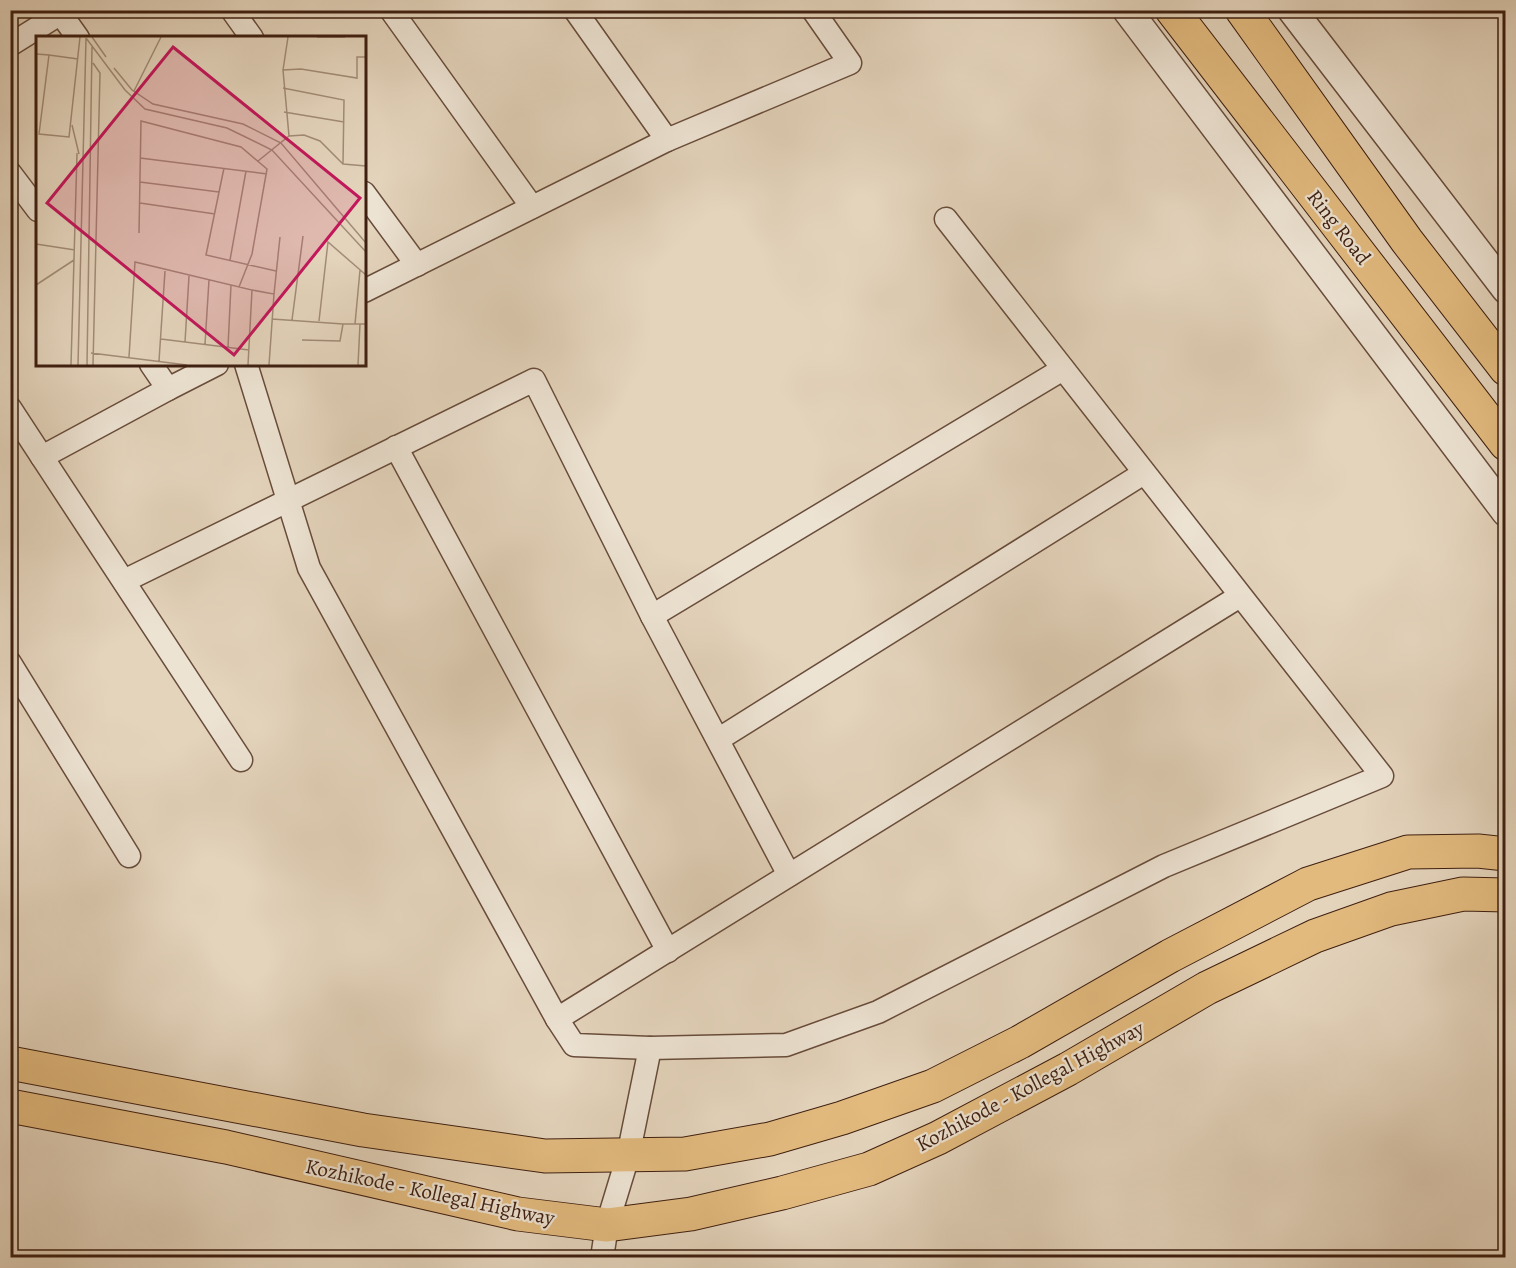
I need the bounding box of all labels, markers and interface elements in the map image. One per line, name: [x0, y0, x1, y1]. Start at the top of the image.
inset map: [36, 36, 366, 366]
street label: Ring Road: [1301, 184, 1378, 271]
street label: Kozhikode - Kollegal Highway: [911, 1014, 1149, 1158]
street label: Kozhikode - Kollegal Highway: [303, 1152, 558, 1232]

